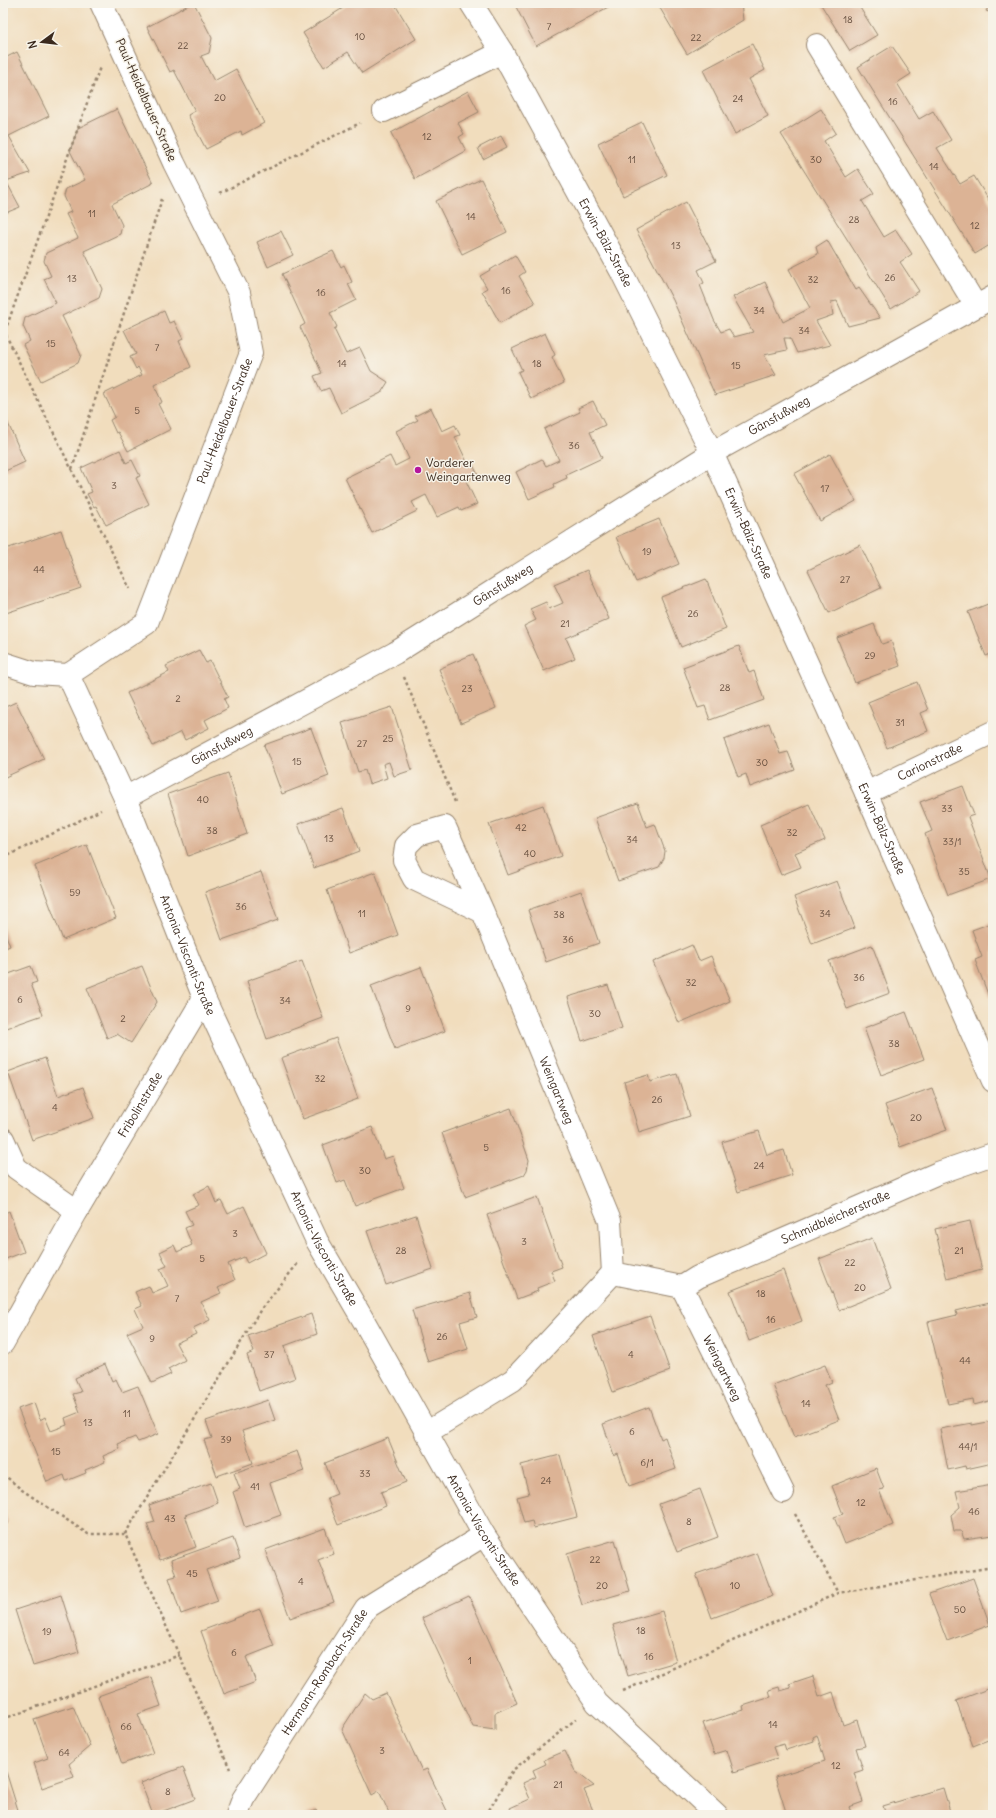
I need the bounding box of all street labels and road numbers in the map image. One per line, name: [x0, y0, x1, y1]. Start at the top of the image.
street label: Paul-Heidelbauer-Straße: [112, 36, 180, 164]
street label: Erwin-Bälz-Straße: [576, 196, 636, 289]
street label: Paul-Heidelbauer-Straße: [193, 356, 255, 486]
street label: Gänsfußweg: [746, 392, 812, 438]
street label: Erwin-Bälz-Straße: [722, 485, 776, 581]
street label: Gänsfußweg: [470, 560, 535, 609]
street label: Gänsfußweg: [188, 723, 255, 768]
street label: Carionstraße: [895, 740, 965, 784]
street label: Erwin-Bälz-Straße: [855, 780, 909, 877]
street label: Antonia-Visconti-Straße: [157, 892, 219, 1017]
street label: Weingartweg: [536, 1054, 577, 1126]
street label: Fribolinstraße: [115, 1069, 165, 1140]
street label: Schmidbleicherstraße: [779, 1187, 892, 1247]
street label: Antonia-Visconti-Straße: [288, 1188, 361, 1308]
street label: Weingartweg: [700, 1333, 745, 1403]
street label: Antonia-Visconti-Straße: [444, 1471, 524, 1589]
street label: Hermann-Rombach-Straße: [278, 1606, 370, 1738]

